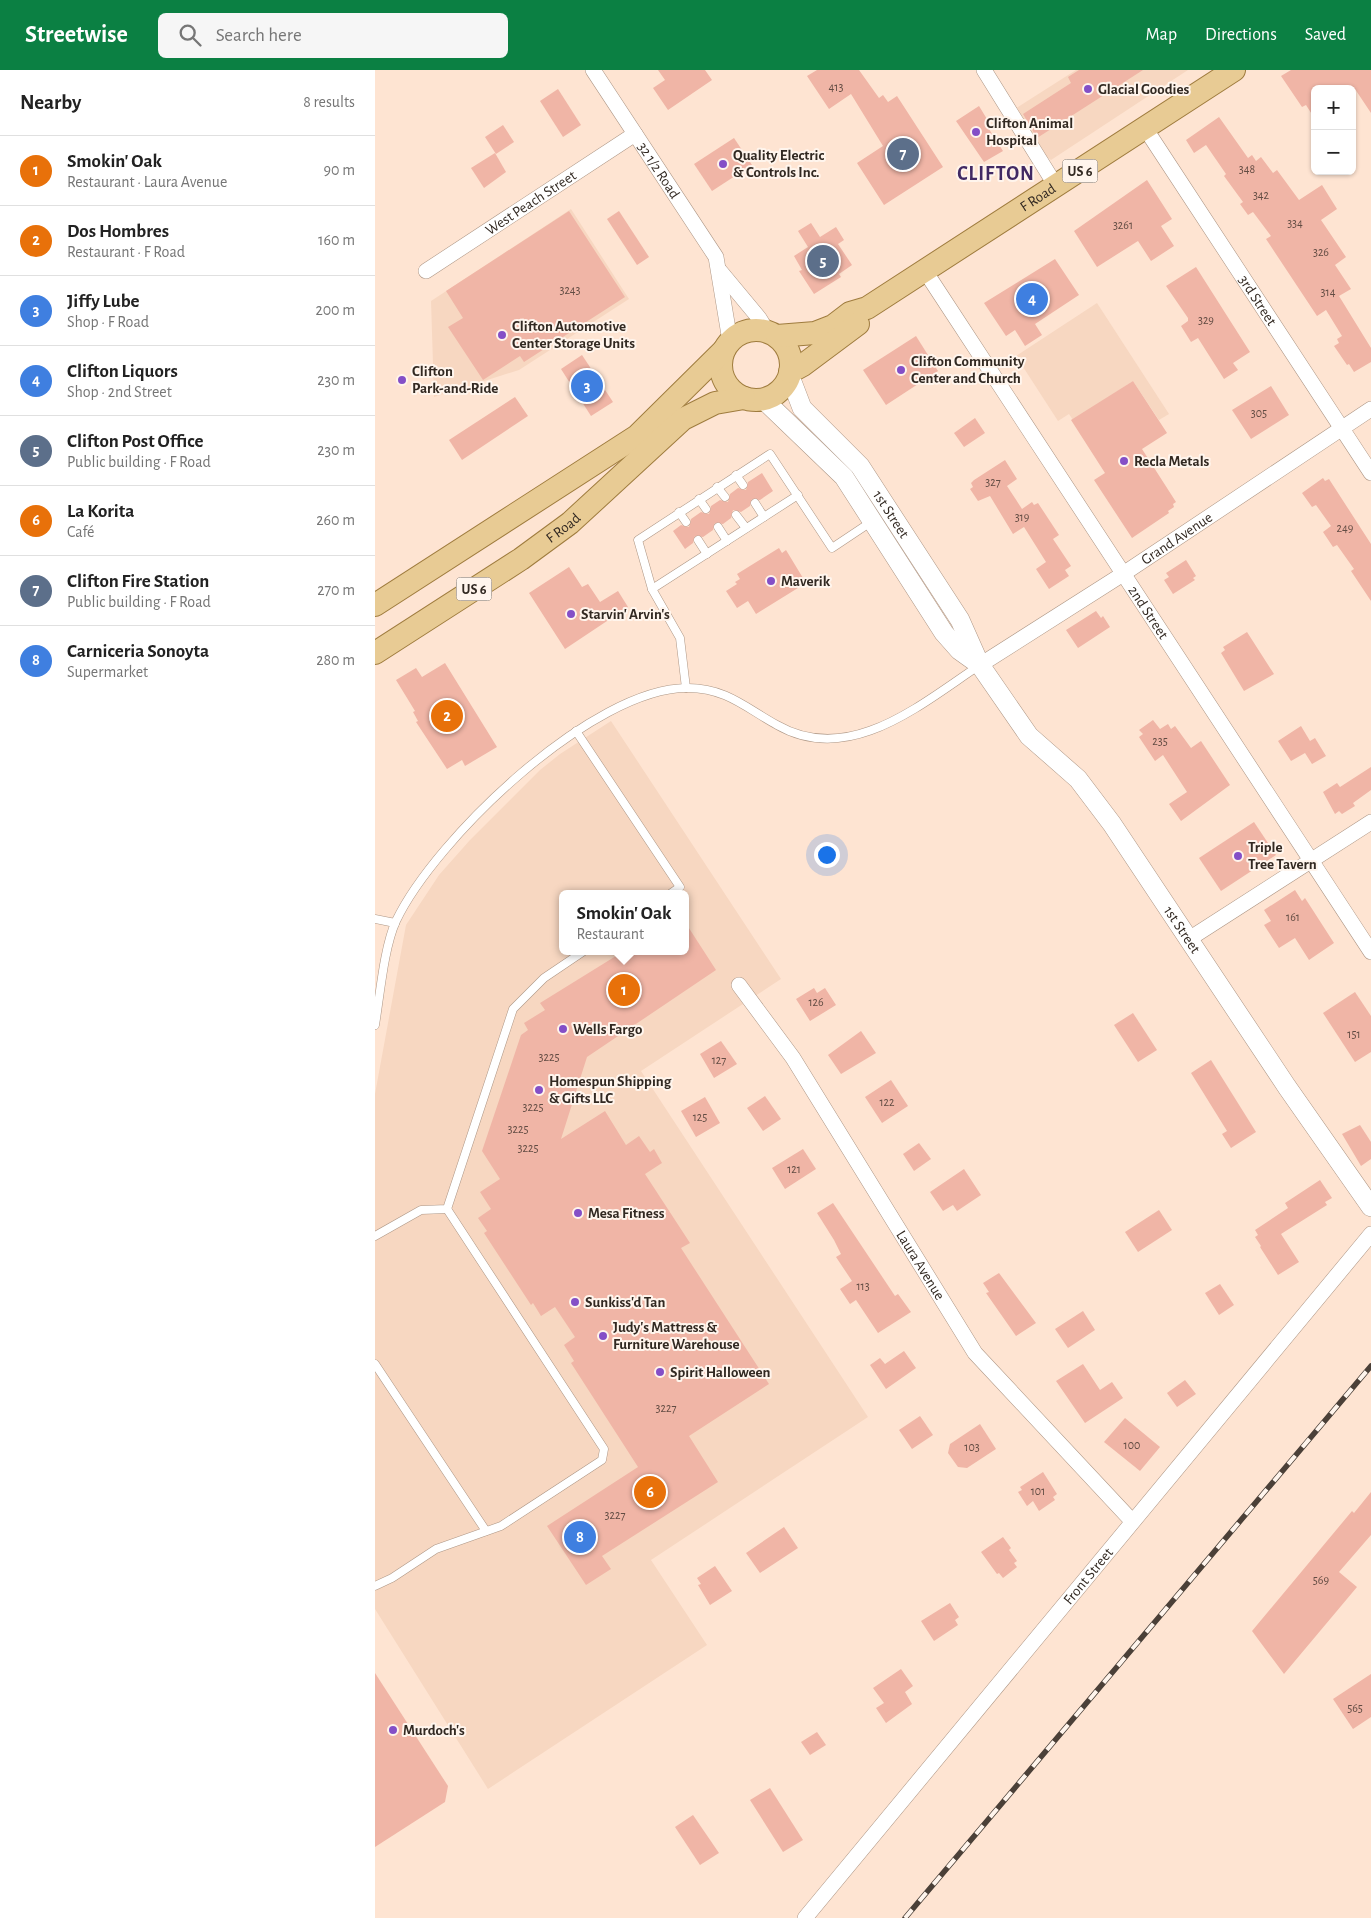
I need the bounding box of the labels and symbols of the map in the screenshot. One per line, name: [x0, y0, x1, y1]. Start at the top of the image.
house number: 413: [829, 81, 843, 93]
place label: Glacial Goodies: [1098, 82, 1190, 97]
marker: Glacial Goodies: [1082, 83, 1094, 95]
place label: Clifton Animal Hospital: [986, 116, 1073, 148]
marker: Clifton Animal Hospital: [970, 126, 982, 138]
pin: 7: [887, 135, 919, 173]
street label: 32 1/2 Road: [635, 140, 683, 202]
place label: Quality Electric & Controls Inc.: [733, 148, 824, 180]
marker: Quality Electric & Controls Inc.: [717, 158, 729, 170]
road number: US 6: [1063, 160, 1097, 182]
house number: 348: [1239, 163, 1256, 175]
district label: CLIFTON: [957, 164, 1035, 184]
street label: West Peach Street: [483, 168, 579, 238]
street label: F Road: [1018, 181, 1059, 215]
house number: 342: [1253, 189, 1270, 201]
house number: 334: [1287, 217, 1303, 229]
house number: 3261: [1113, 219, 1133, 231]
pin: 5: [807, 242, 839, 280]
house number: 326: [1313, 246, 1329, 258]
street label: 3rd Street: [1236, 273, 1279, 329]
pin: 4: [1016, 280, 1048, 318]
house number: 3243: [559, 284, 581, 296]
house number: 314: [1321, 286, 1336, 298]
house number: 329: [1198, 314, 1214, 326]
place label: Clifton Automotive Center Storage Units: [512, 319, 635, 351]
marker: Clifton Automotive Center Storage Units: [496, 329, 508, 341]
place label: Clifton Community Center and Church: [911, 354, 1025, 386]
place label: Clifton Park-and-Ride: [412, 364, 498, 396]
marker: Clifton Community Center and Church: [895, 364, 907, 376]
pin: 3: [571, 367, 603, 405]
marker: Clifton Park-and-Ride: [396, 374, 408, 386]
house number: 305: [1251, 407, 1267, 419]
place label: Recla Metals: [1134, 454, 1210, 469]
marker: Recla Metals: [1118, 455, 1130, 467]
house number: 327: [985, 476, 1001, 488]
street label: 1st Street: [870, 488, 912, 541]
street label: F Road: [543, 510, 584, 546]
street label: Grand Avenue: [1139, 510, 1215, 568]
house number: 319: [1015, 511, 1030, 523]
house number: 249: [1337, 522, 1354, 534]
place label: Maverik: [781, 574, 831, 589]
marker: Maverik: [765, 575, 777, 587]
road number: US 6: [457, 578, 491, 600]
street label: 2nd Street: [1125, 583, 1171, 642]
place label: Starvin' Arvin's: [581, 607, 670, 622]
marker: Starvin' Arvin's: [565, 608, 577, 620]
pin: 2: [431, 697, 463, 735]
house number: 235: [1152, 735, 1168, 747]
place label: Triple Tree Tavern: [1248, 840, 1317, 872]
your location: [814, 842, 840, 868]
marker: Triple Tree Tavern: [1232, 850, 1244, 862]
street label: 1st Street: [1161, 904, 1203, 956]
house number: 161: [1286, 911, 1300, 923]
pin: 1: [608, 971, 640, 1009]
house number: 126: [808, 996, 824, 1008]
place label: Wells Fargo: [573, 1022, 642, 1037]
marker: Wells Fargo: [557, 1023, 569, 1035]
house number: 151: [1347, 1028, 1361, 1040]
house number: 3225: [539, 1051, 559, 1063]
house number: 127: [712, 1054, 726, 1066]
place label: Homespun Shipping & Gifts LLC: [549, 1074, 672, 1106]
marker: Homespun Shipping & Gifts LLC: [533, 1084, 545, 1096]
house number: 122: [879, 1096, 895, 1108]
house number: 3225: [523, 1101, 543, 1113]
house number: 125: [693, 1111, 707, 1123]
house number: 3225: [508, 1123, 528, 1135]
house number: 3225: [518, 1142, 538, 1154]
house number: 121: [787, 1163, 801, 1175]
place label: Mesa Fitness: [588, 1206, 665, 1221]
marker: Mesa Fitness: [572, 1207, 584, 1219]
street label: Laura Avenue: [893, 1228, 947, 1303]
house number: 113: [856, 1280, 870, 1292]
place label: Sunkiss'd Tan: [585, 1295, 665, 1310]
marker: Sunkiss'd Tan: [569, 1296, 581, 1308]
place label: Judy's Mattress & Furniture Warehouse: [613, 1320, 740, 1352]
marker: Judy's Mattress & Furniture Warehouse: [597, 1330, 609, 1342]
place label: Spirit Halloween: [670, 1365, 771, 1380]
marker: Spirit Halloween: [654, 1366, 666, 1378]
house number: 3227: [656, 1402, 676, 1414]
house number: 100: [1124, 1439, 1140, 1451]
house number: 103: [964, 1441, 980, 1453]
pin: 6: [634, 1473, 666, 1511]
house number: 101: [1031, 1485, 1045, 1497]
house number: 3227: [605, 1509, 625, 1521]
pin: 8: [564, 1518, 596, 1556]
street label: Front Street: [1061, 1545, 1116, 1607]
house number: 569: [1313, 1574, 1330, 1586]
house number: 565: [1347, 1702, 1363, 1714]
place label: Murdoch's: [403, 1723, 465, 1738]
marker: Murdoch's: [387, 1724, 399, 1736]

